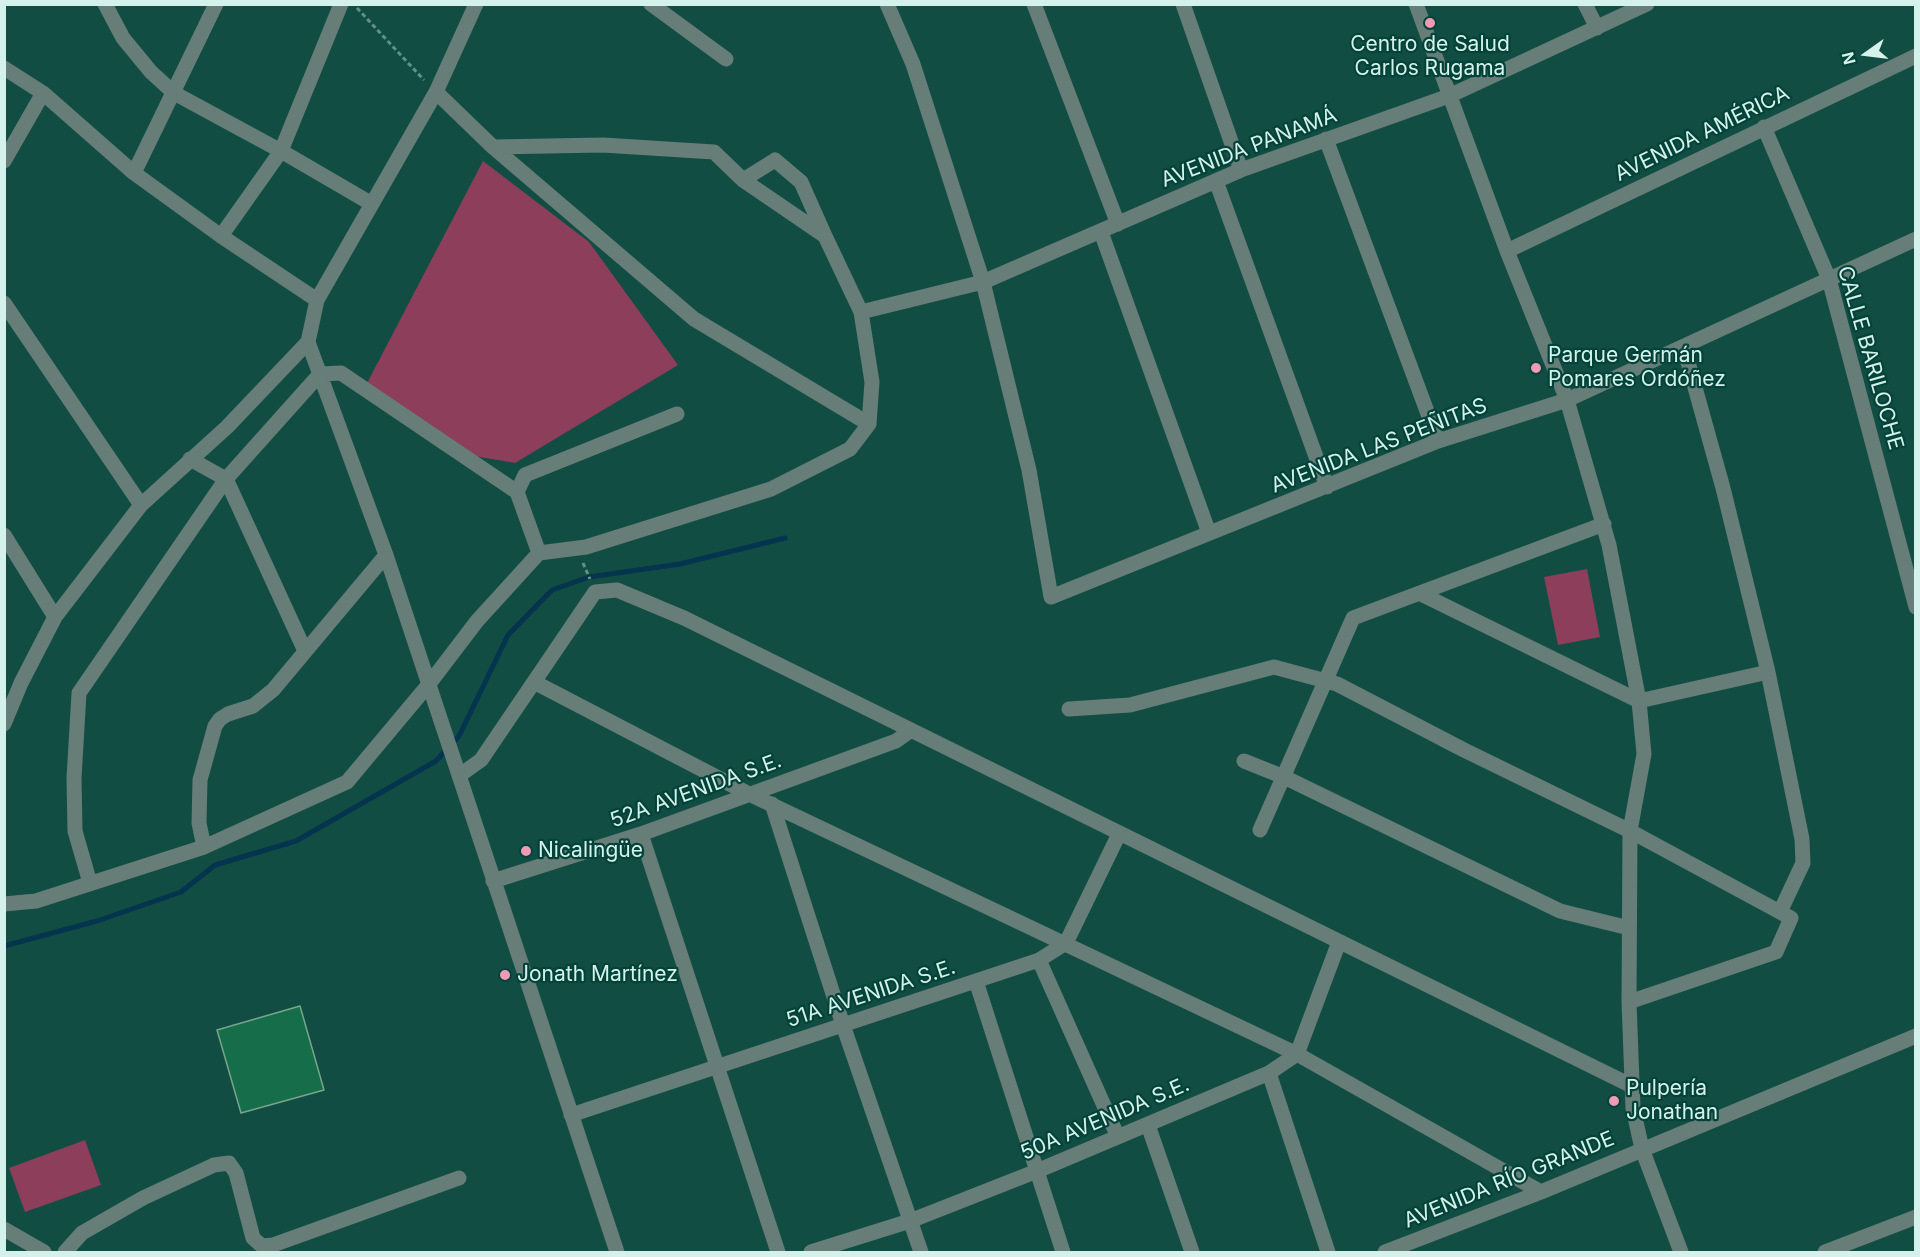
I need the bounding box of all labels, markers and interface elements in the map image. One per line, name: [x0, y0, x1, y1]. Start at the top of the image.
marker: Centro de Salud Carlos Rugama: [1423, 16, 1437, 30]
north arrow: [1836, 24, 1896, 84]
place label: Centro de Salud Carlos Rugama: [1350, 32, 1510, 82]
text: N: [1837, 50, 1860, 67]
street label: AVENIDA AMÉRICA: [1611, 81, 1793, 187]
street label: AVENIDA PANAMÁ: [1157, 103, 1341, 193]
street label: CALLE BARILOCHE: [1832, 263, 1908, 453]
place label: Parque Germán Pomares Ordóñez: [1548, 343, 1726, 393]
marker: Parque Germán Pomares Ordóñez: [1529, 361, 1543, 375]
street label: AVENIDA LAS PEÑITAS: [1267, 393, 1491, 499]
street label: 52A AVENIDA S.E.: [607, 748, 785, 834]
place label: Nicalingüe: [538, 838, 643, 864]
marker: Nicalingüe: [519, 844, 533, 858]
street label: 51A AVENIDA S.E.: [783, 955, 959, 1033]
place label: Jonath Martínez: [517, 962, 678, 988]
marker: Jonath Martínez: [498, 968, 512, 982]
street label: 50A AVENIDA S.E.: [1017, 1072, 1193, 1166]
place label: Pulpería Jonathan: [1626, 1076, 1718, 1126]
marker: Pulpería Jonathan: [1607, 1094, 1621, 1108]
street label: AVENIDA RÍO GRANDE: [1400, 1126, 1618, 1234]

